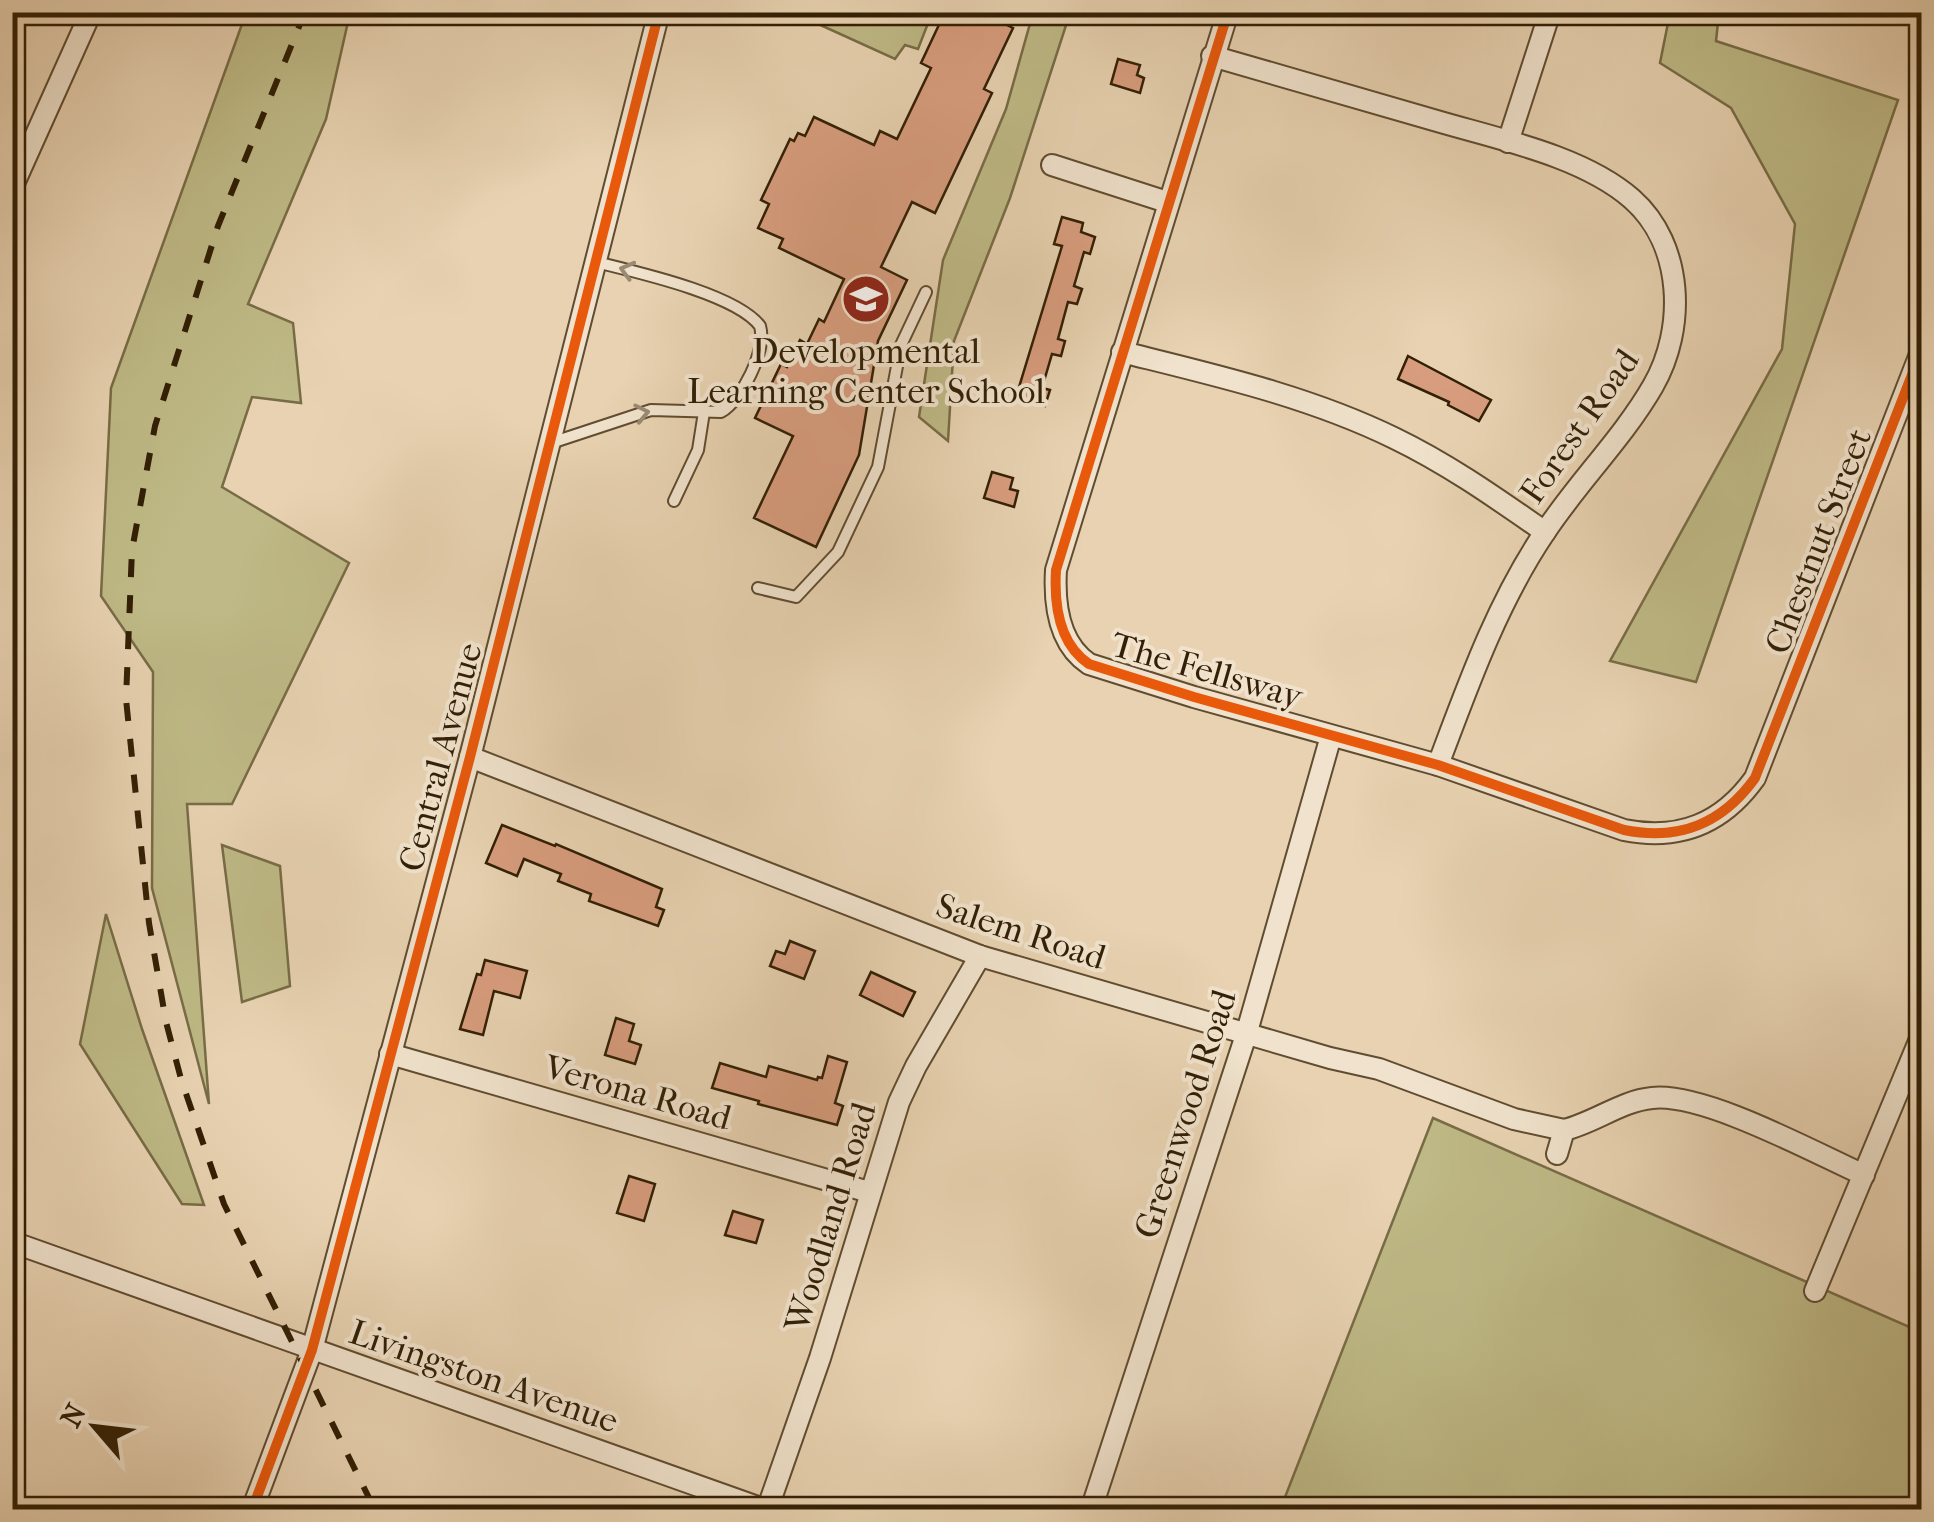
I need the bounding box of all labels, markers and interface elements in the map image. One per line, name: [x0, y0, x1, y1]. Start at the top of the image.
one-way arrow: [619, 261, 636, 282]
school or university icon: Developmental Learning Center School: [840, 273, 892, 325]
place label: Developmental Learning Center School: [687, 331, 1045, 412]
street label: Forest Road: [1511, 340, 1648, 511]
one-way arrow: [633, 404, 650, 425]
street label: Chestnut Street: [1757, 422, 1880, 660]
street label: The Fellsway: [1107, 624, 1308, 718]
street label: Central Avenue: [390, 638, 491, 876]
street label: Salem Road: [931, 885, 1112, 978]
street label: Greenwood Road: [1126, 984, 1245, 1244]
street label: Verona Road: [539, 1046, 737, 1139]
street label: Woodland Road: [776, 1097, 885, 1337]
street label: Livingston Avenue: [344, 1311, 624, 1442]
north arrow: [45, 1377, 145, 1477]
text: N: [54, 1398, 93, 1433]

